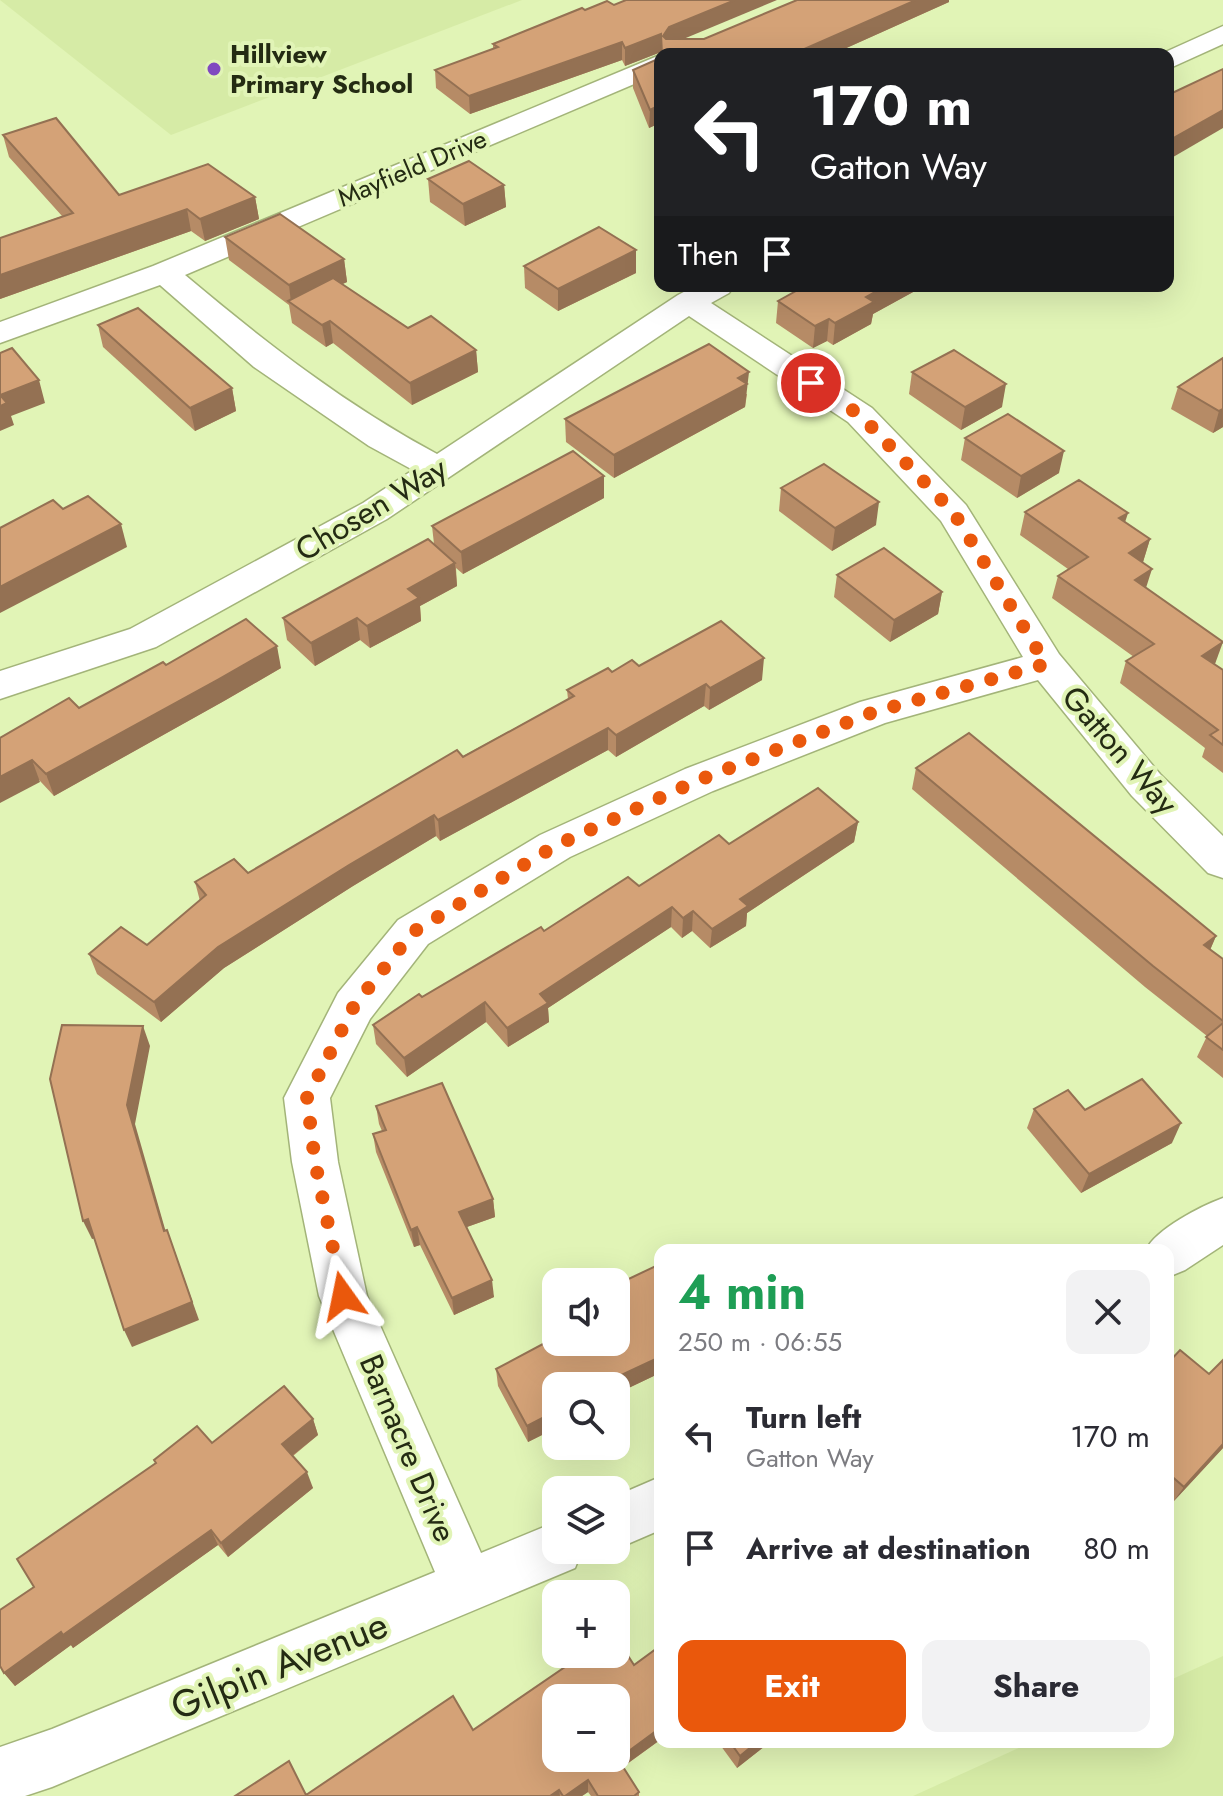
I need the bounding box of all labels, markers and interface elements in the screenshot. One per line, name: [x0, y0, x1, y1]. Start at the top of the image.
place label: Hillview Primary School: [230, 35, 413, 103]
marker: Hillview Primary School: [205, 60, 223, 78]
text: 170 m: [810, 65, 972, 146]
icon: left: [678, 80, 782, 184]
street label: Mayfield Drive: [331, 119, 493, 217]
text: Gatton Way: [810, 140, 987, 192]
icon: arrive: [755, 232, 799, 276]
text: Then: [678, 233, 739, 276]
pin: [777, 349, 845, 417]
icon: arrive: [789, 361, 833, 405]
street label: Chosen Way: [286, 445, 456, 572]
street label: Gatton Way: [1051, 676, 1190, 825]
position arrow: [301, 1254, 385, 1338]
text: 4 min: [678, 1258, 806, 1327]
map controls: [542, 1268, 630, 1772]
button: sound: [542, 1268, 630, 1356]
button: close: [1066, 1270, 1150, 1354]
text: 250 m · 06:55: [678, 1323, 842, 1361]
street label: Barnacre Drive: [348, 1347, 468, 1549]
button: search: [542, 1372, 630, 1460]
text: Turn left: [746, 1396, 861, 1439]
icon: left: [678, 1414, 722, 1458]
text: 170 m: [1070, 1415, 1150, 1458]
text: Gatton Way: [746, 1439, 874, 1477]
button: layers: [542, 1476, 630, 1564]
icon: arrive: [678, 1526, 722, 1570]
text: Arrive at destination: [746, 1527, 1031, 1570]
text: 80 m: [1083, 1527, 1150, 1570]
button: +: [542, 1580, 630, 1668]
street label: Gilpin Avenue: [162, 1597, 396, 1733]
button: Exit: [678, 1640, 906, 1732]
button: Share: [922, 1640, 1150, 1732]
button: −: [542, 1684, 630, 1772]

